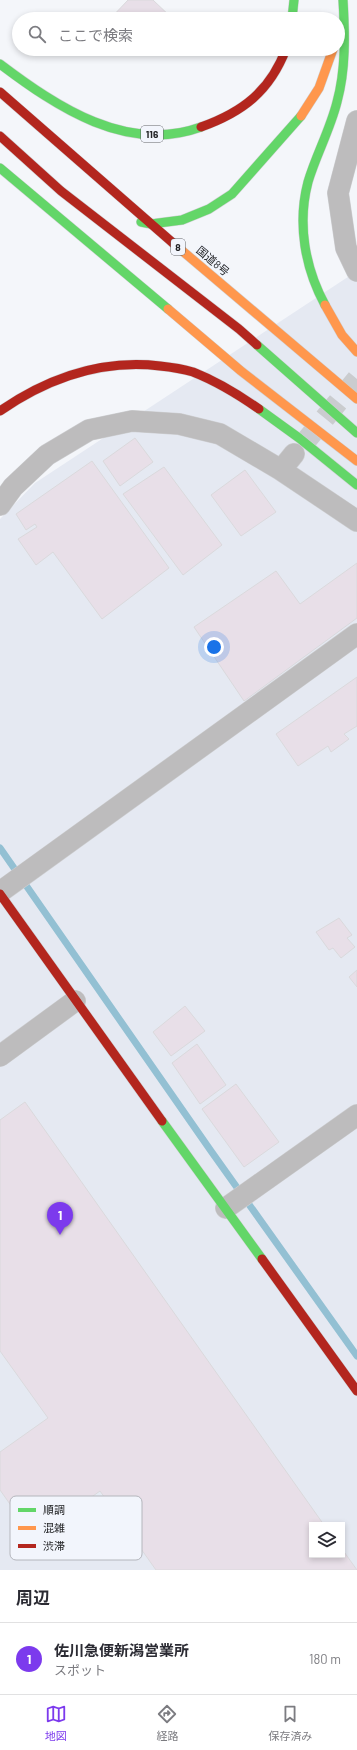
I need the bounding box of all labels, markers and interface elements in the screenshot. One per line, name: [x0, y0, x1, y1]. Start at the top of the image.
search box: [12, 12, 345, 56]
icon: search: [26, 23, 48, 45]
text: ここで検索: [58, 26, 133, 44]
road number: 116: [141, 126, 163, 142]
road number: 8: [171, 239, 185, 255]
street label: 国道8号: [194, 243, 232, 278]
your location: [204, 637, 224, 657]
pin: 1: [47, 1202, 73, 1235]
legend: [10, 1496, 142, 1560]
text: 順調: [43, 1503, 65, 1516]
text: 混雑: [43, 1521, 65, 1534]
map controls: [309, 1522, 345, 1558]
button: layers: [309, 1522, 345, 1558]
text: 渋滞: [43, 1539, 65, 1552]
text: 周辺: [16, 1587, 50, 1607]
text: 佐川急便新潟営業所: [54, 1641, 189, 1659]
text: 1: [27, 1651, 31, 1667]
text: 180 m: [309, 1651, 341, 1667]
text: スポット: [54, 1662, 106, 1678]
tab: 地図: [45, 1703, 67, 1743]
tab: 経路: [156, 1703, 178, 1743]
tab: 保存済み: [268, 1703, 312, 1743]

